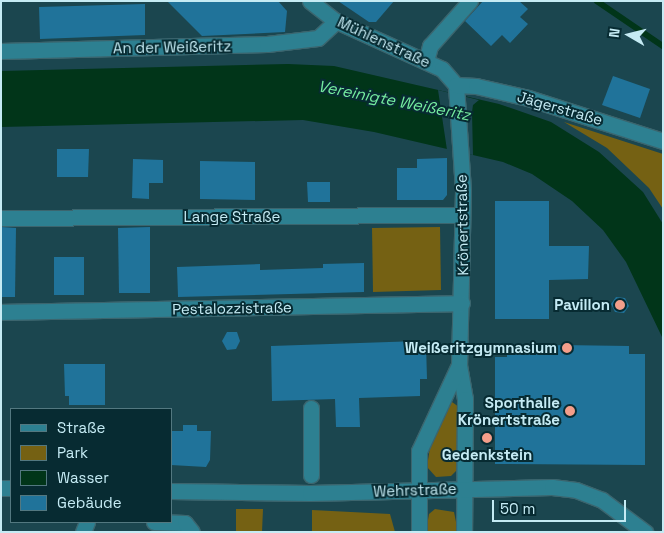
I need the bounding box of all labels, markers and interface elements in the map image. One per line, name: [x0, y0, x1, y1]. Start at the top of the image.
north arrow: [604, 10, 654, 60]
street label: Mühlenstraße: [335, 13, 433, 71]
text: N: [605, 27, 624, 39]
street label: An der Weißeritz: [113, 37, 231, 57]
water label: Vereinigte Weißeritz: [316, 77, 472, 125]
street label: Jägerstraße: [515, 87, 605, 129]
street label: Krönertstraße: [452, 174, 472, 276]
street label: Lange Straße: [184, 208, 280, 226]
place label: Pavillon: [554, 296, 610, 314]
street label: Pestalozzistraße: [172, 298, 292, 318]
marker: Pavillon: [614, 299, 626, 311]
place label: Weißeritzgymnasium: [405, 339, 557, 357]
marker: Weißeritzgymnasium: [561, 342, 573, 354]
place label: Sporthalle Krönertstraße: [458, 393, 560, 428]
marker: Sporthalle Krönertstraße: [564, 405, 576, 417]
legend: [10, 408, 172, 523]
text: Straße: [57, 418, 105, 437]
marker: Gedenkstein: [481, 432, 493, 444]
text: Park: [57, 443, 88, 462]
place label: Gedenkstein: [442, 446, 532, 464]
text: Wasser: [57, 468, 109, 487]
street label: Wehrstraße: [373, 480, 457, 500]
scale bar: [494, 490, 628, 522]
text: Gebäude: [57, 493, 122, 512]
text: 50 m: [500, 499, 535, 518]

